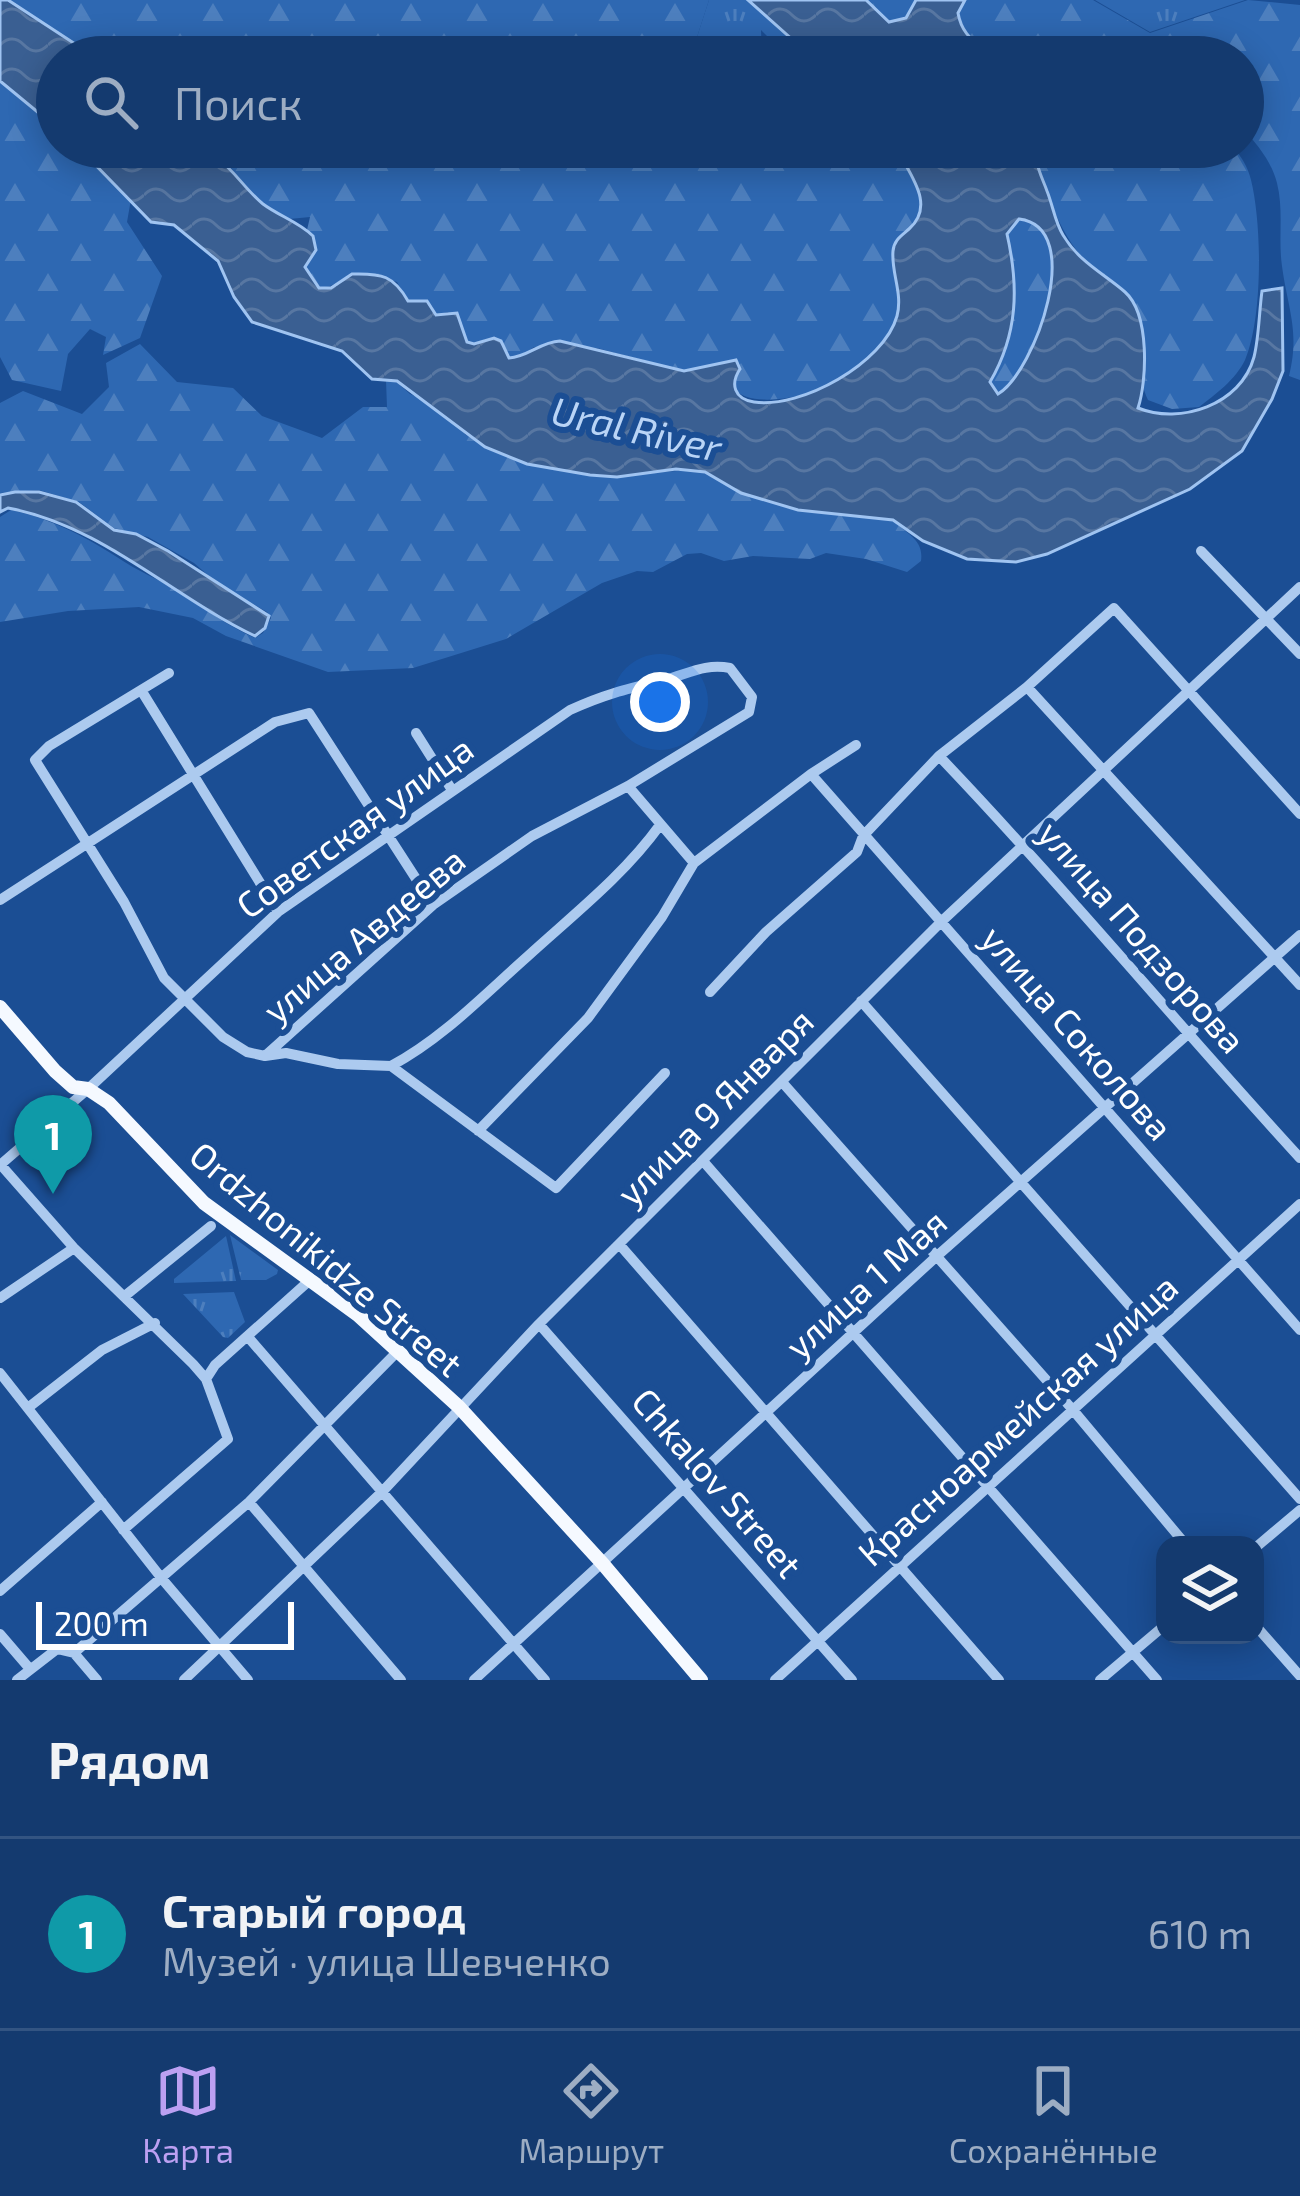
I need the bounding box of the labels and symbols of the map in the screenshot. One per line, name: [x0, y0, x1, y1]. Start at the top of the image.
water label: Ural River: [547, 386, 728, 471]
your location: [630, 672, 690, 732]
street label: Советская улица: [227, 726, 481, 927]
street label: улица Подзорова: [1030, 811, 1256, 1062]
street label: улица Авдеева: [253, 837, 473, 1032]
street label: улица Соколова: [973, 916, 1183, 1148]
street label: улица 9 Января: [607, 999, 822, 1214]
pin: 1: [14, 1095, 92, 1194]
street label: Ordzhonikidze Street: [182, 1132, 472, 1384]
street label: улица 1 Мая: [776, 1199, 955, 1367]
street label: Красноармейская улица: [848, 1264, 1186, 1575]
street label: Chkalov Street: [624, 1379, 812, 1585]
scale bar: [36, 1596, 294, 1649]

